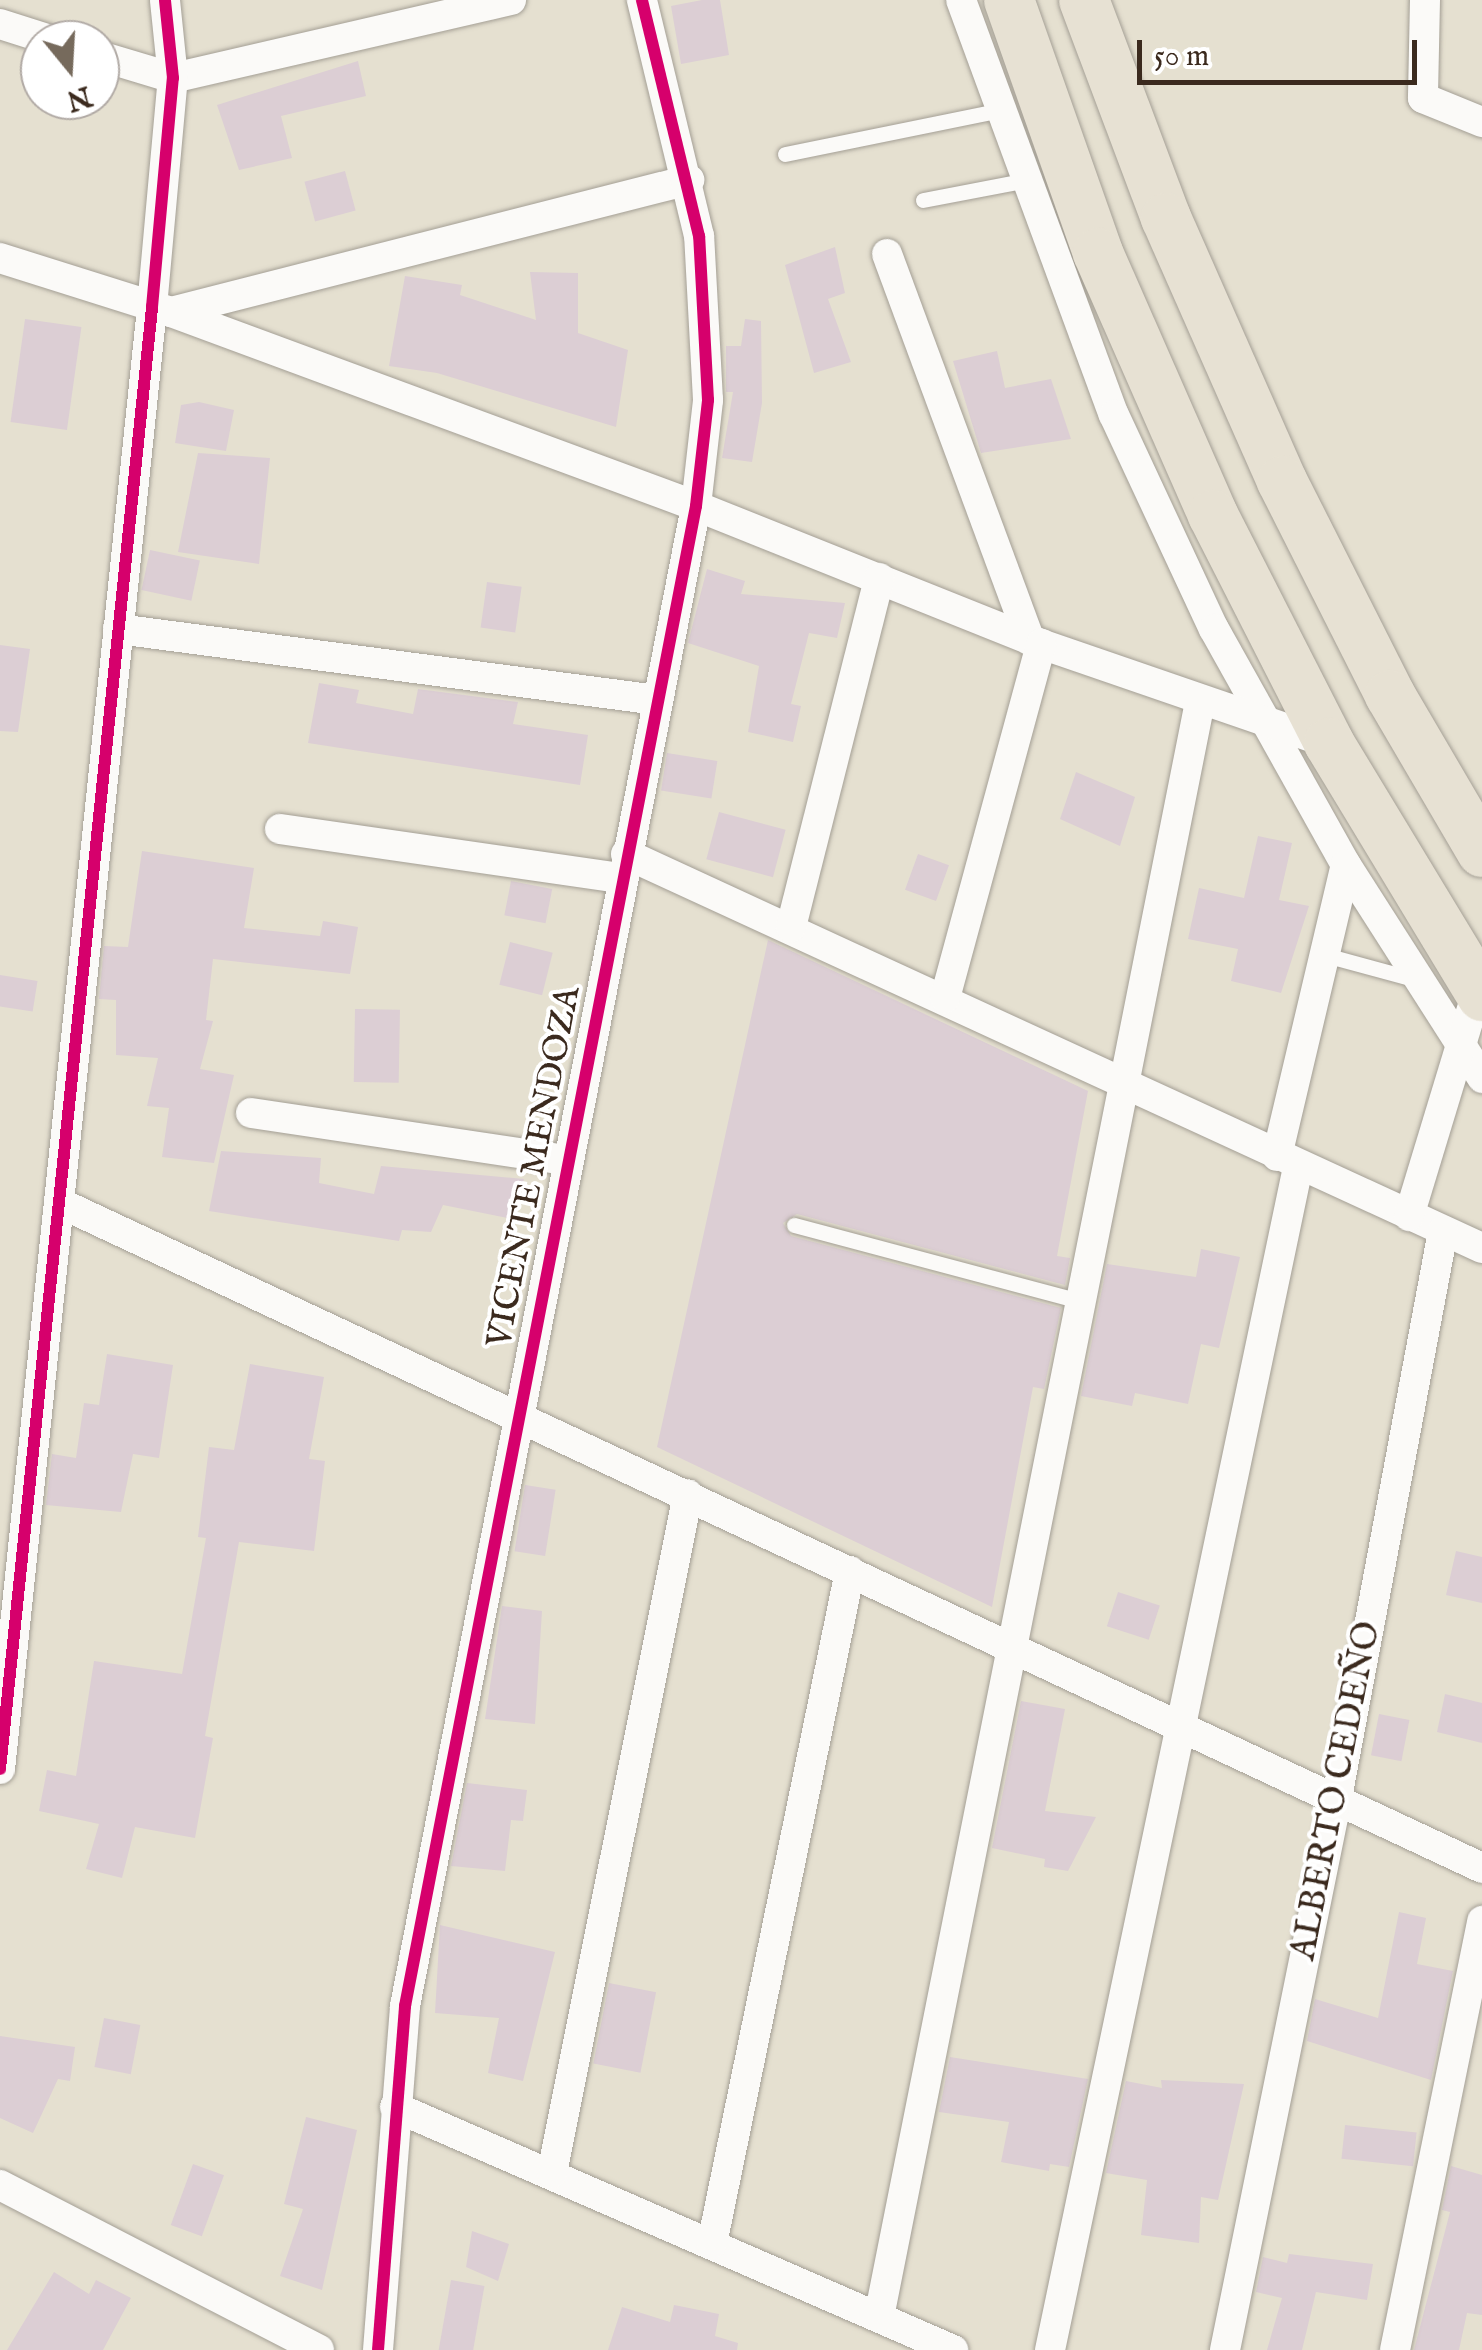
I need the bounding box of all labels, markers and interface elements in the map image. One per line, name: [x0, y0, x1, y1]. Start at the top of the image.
north arrow: [20, 20, 120, 120]
scale bar: [1142, 20, 1422, 82]
text: 50 m: [1154, 38, 1209, 76]
text: N: [62, 77, 96, 117]
street label: VICENTE MENDOZA: [479, 983, 591, 1351]
street label: ALBERTO CEDEÑO: [1284, 1618, 1390, 1964]

